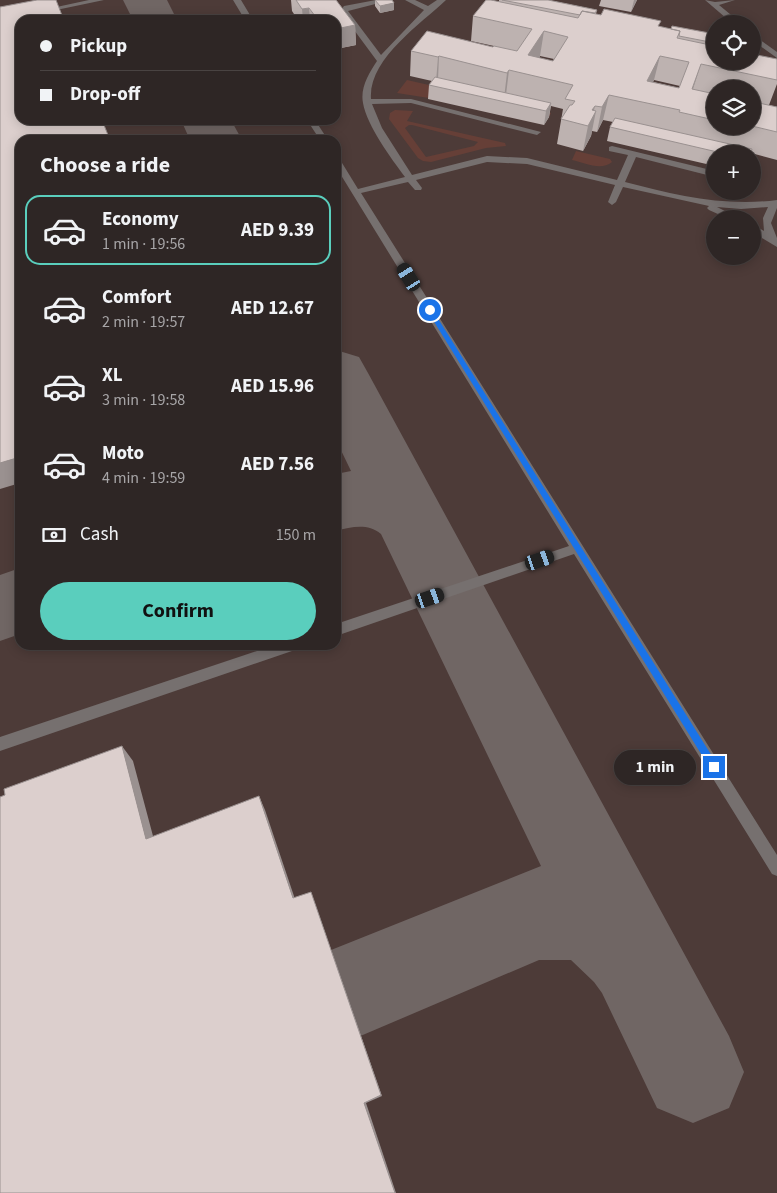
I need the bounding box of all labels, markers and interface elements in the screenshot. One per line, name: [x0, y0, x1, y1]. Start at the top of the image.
map controls: [706, 15, 761, 265]
button: locate: [706, 15, 761, 70]
text: Pickup: [70, 33, 127, 60]
button: layers: [706, 80, 761, 135]
text: Drop-off: [70, 81, 140, 108]
button: +: [706, 145, 761, 200]
text: Choose a ride: [40, 149, 170, 181]
text: Economy: [102, 206, 179, 233]
icon: car: [42, 208, 87, 253]
button: −: [706, 210, 761, 265]
text: AED 9.39: [241, 217, 314, 244]
text: 1 min · 19:56: [102, 233, 185, 255]
car: [394, 260, 423, 294]
text: Comfort: [102, 284, 172, 311]
icon: car: [42, 286, 87, 331]
text: AED 12.67: [231, 295, 314, 322]
route start: [419, 299, 441, 321]
text: 2 min · 19:57: [102, 311, 185, 333]
text: XL: [102, 362, 123, 389]
icon: car: [42, 364, 87, 409]
text: AED 15.96: [231, 373, 314, 400]
text: 3 min · 19:58: [102, 389, 185, 411]
text: Moto: [102, 440, 144, 467]
icon: car: [42, 442, 87, 487]
text: AED 7.56: [241, 451, 314, 478]
text: 4 min · 19:59: [102, 467, 185, 489]
icon: cash: [40, 521, 68, 549]
text: Cash: [80, 521, 119, 548]
text: 150 m: [276, 524, 316, 546]
car: [523, 548, 556, 572]
button: Confirm: [40, 582, 316, 640]
car: [413, 586, 446, 610]
callout: 1 min: [614, 750, 696, 784]
text: 1 min: [636, 756, 674, 778]
route end: [703, 756, 725, 778]

